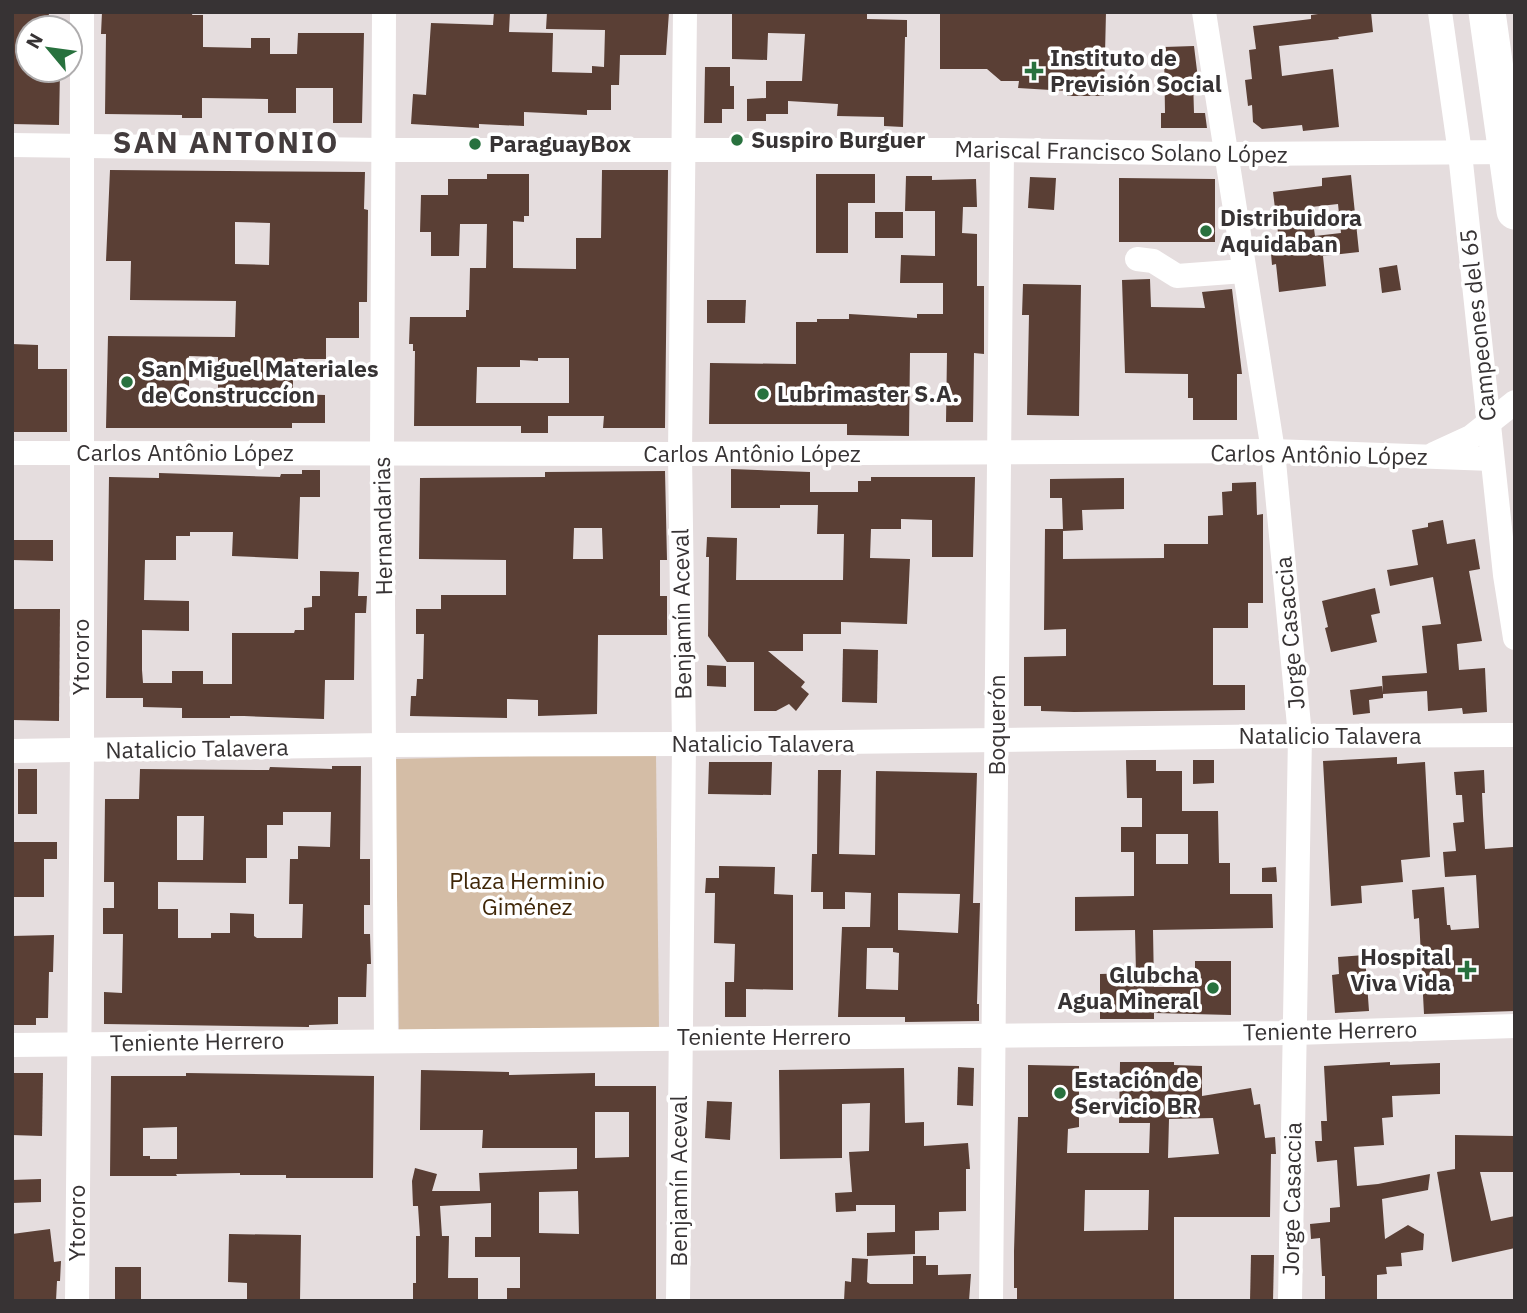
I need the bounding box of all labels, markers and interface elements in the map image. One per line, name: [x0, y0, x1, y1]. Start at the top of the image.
north arrow: [14, 14, 84, 84]
text: N: [20, 29, 48, 53]
place label: Instituto de Previsión Social: [1050, 42, 1222, 98]
marker: Instituto de Previsión Social: [1024, 61, 1044, 81]
district label: SAN ANTONIO: [113, 122, 339, 161]
place label: Suspiro Burguer: [751, 124, 925, 154]
place label: ParaguayBox: [489, 128, 631, 158]
marker: Suspiro Burguer: [729, 132, 745, 148]
street label: Mariscal Francisco Solano López: [954, 133, 1288, 169]
marker: ParaguayBox: [467, 136, 483, 152]
place label: Distribuidora Aquidaban: [1220, 202, 1362, 258]
marker: Distribuidora Aquidaban: [1198, 223, 1214, 239]
street label: Campeones del 65: [1452, 228, 1502, 423]
place label: San Miguel Materiales de Construccíon: [141, 353, 379, 409]
marker: San Miguel Materiales de Construccíon: [119, 374, 135, 390]
place label: Lubrimaster S.A.: [777, 378, 959, 408]
marker: Lubrimaster S.A.: [755, 386, 771, 402]
street label: Carlos Antônio López: [76, 437, 294, 467]
street label: Carlos Antônio López: [1210, 437, 1428, 471]
street label: Carlos Antônio López: [643, 438, 861, 468]
street label: Hernandarias: [366, 456, 398, 596]
street label: Benjamín Aceval: [665, 528, 697, 700]
street label: Jorge Casaccia: [1267, 555, 1311, 711]
street label: Ytororo: [65, 619, 95, 695]
street label: Boquerón: [981, 674, 1011, 776]
street label: Natalicio Talavera: [1238, 720, 1422, 750]
street label: Natalicio Talavera: [671, 728, 855, 758]
street label: Natalicio Talavera: [105, 731, 289, 765]
park label: Plaza Herminio Giménez: [449, 865, 605, 921]
place label: Hospital Viva Vida: [1350, 941, 1451, 997]
place label: Glubcha Agua Mineral: [1057, 959, 1199, 1015]
marker: Hospital Viva Vida: [1457, 960, 1477, 980]
marker: Glubcha Agua Mineral: [1205, 980, 1221, 996]
street label: Teniente Herrero: [1243, 1013, 1417, 1047]
street label: Teniente Herrero: [677, 1021, 851, 1051]
street label: Teniente Herrero: [110, 1024, 284, 1058]
place label: Estación de Servicio BR: [1074, 1064, 1199, 1120]
marker: Estación de Servicio BR: [1052, 1085, 1068, 1101]
street label: Benjamín Aceval: [663, 1095, 693, 1267]
street label: Jorge Casaccia: [1275, 1122, 1307, 1276]
street label: Ytororo: [61, 1185, 91, 1261]

